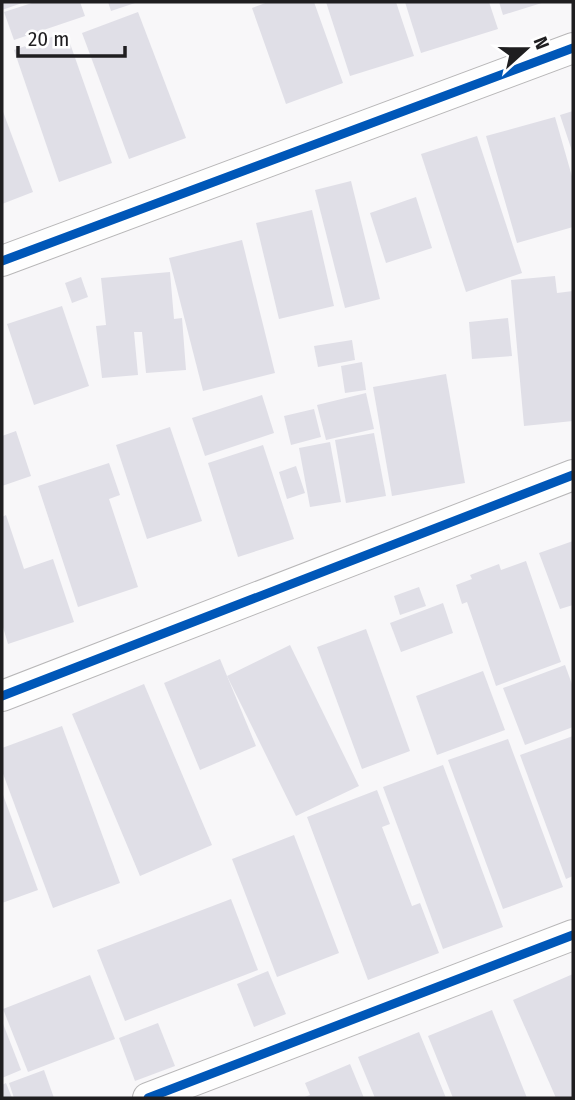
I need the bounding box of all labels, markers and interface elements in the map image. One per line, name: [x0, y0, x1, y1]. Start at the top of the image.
scale bar: [18, 14, 124, 58]
north arrow: [491, 14, 561, 84]
text: 20 m: [28, 26, 69, 52]
text: N: [529, 34, 554, 53]

